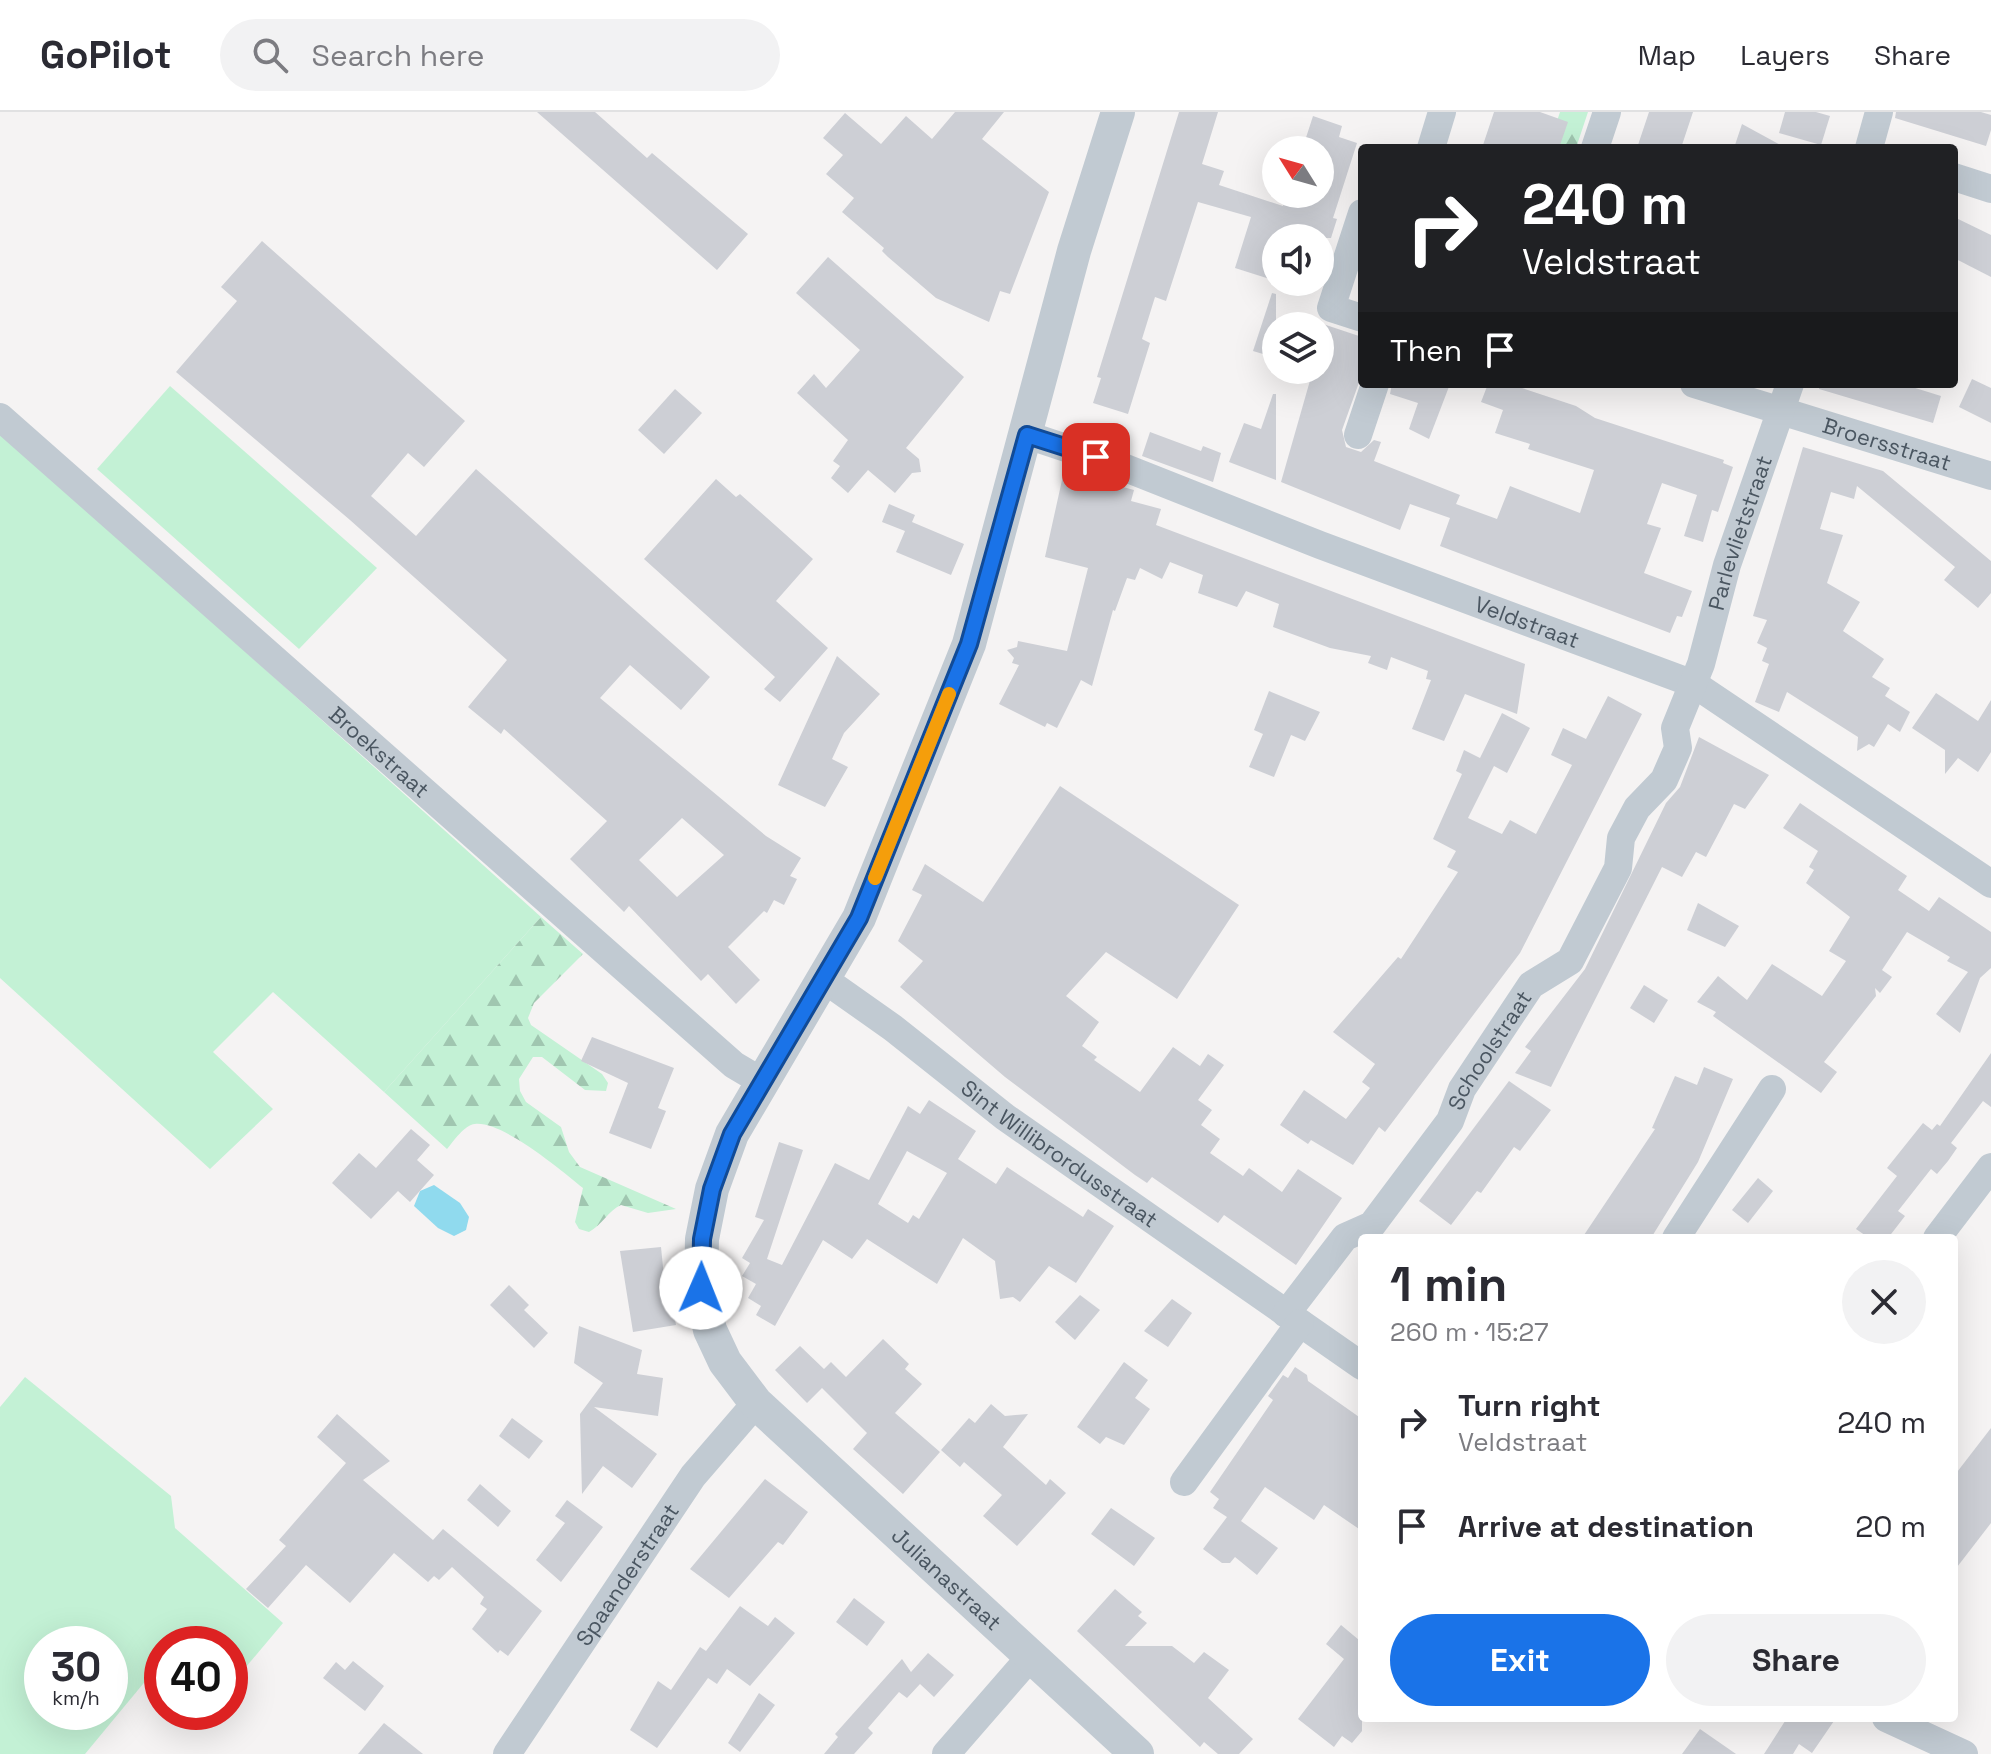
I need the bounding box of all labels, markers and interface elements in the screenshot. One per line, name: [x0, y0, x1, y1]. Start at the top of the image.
search box: [220, 19, 780, 91]
text: GoPilot: [40, 31, 172, 79]
icon: search: [248, 33, 292, 77]
text: Search here: [312, 36, 484, 75]
text: Map: [1638, 37, 1696, 73]
text: Layers: [1740, 37, 1830, 73]
text: Share: [1874, 37, 1951, 73]
north arrow: [1262, 136, 1334, 208]
map controls: [1262, 136, 1334, 384]
text: 240 m: [1522, 169, 1688, 240]
icon: right: [1390, 176, 1494, 280]
button: sound: [1262, 224, 1334, 296]
text: Veldstraat: [1522, 239, 1701, 285]
button: layers: [1262, 312, 1334, 384]
icon: arrive: [1478, 328, 1522, 372]
text: Then: [1390, 331, 1462, 370]
street label: Broersstraat: [1819, 411, 1955, 477]
pin: [1062, 423, 1130, 491]
icon: arrive: [1074, 435, 1118, 479]
street label: Parlevlietstraat: [1702, 452, 1778, 613]
street label: Veldstraat: [1471, 590, 1583, 654]
street label: Broekstraat: [323, 700, 435, 804]
street label: Schoolstraat: [1441, 985, 1538, 1114]
street label: Sint Willibrordusstraat: [956, 1074, 1163, 1233]
position arrow: [659, 1246, 743, 1330]
text: 1 min: [1390, 1254, 1507, 1315]
button: close: [1842, 1260, 1926, 1344]
text: 260 m · 15:27: [1390, 1315, 1549, 1349]
text: Turn right: [1458, 1386, 1601, 1425]
icon: right: [1390, 1400, 1434, 1444]
text: 240 m: [1837, 1403, 1926, 1442]
text: Veldstraat: [1458, 1425, 1587, 1459]
street label: Spaanderstraat: [569, 1498, 685, 1651]
icon: arrive: [1390, 1504, 1434, 1548]
text: Arrive at destination: [1458, 1507, 1754, 1546]
text: 20 m: [1855, 1507, 1926, 1546]
street label: Julianastraat: [886, 1521, 1008, 1636]
button: Exit: [1390, 1614, 1650, 1706]
button: Share: [1666, 1614, 1926, 1706]
speed limit sign: 40: [144, 1626, 248, 1730]
text: 30: [51, 1642, 101, 1693]
text: km/h: [52, 1685, 100, 1711]

